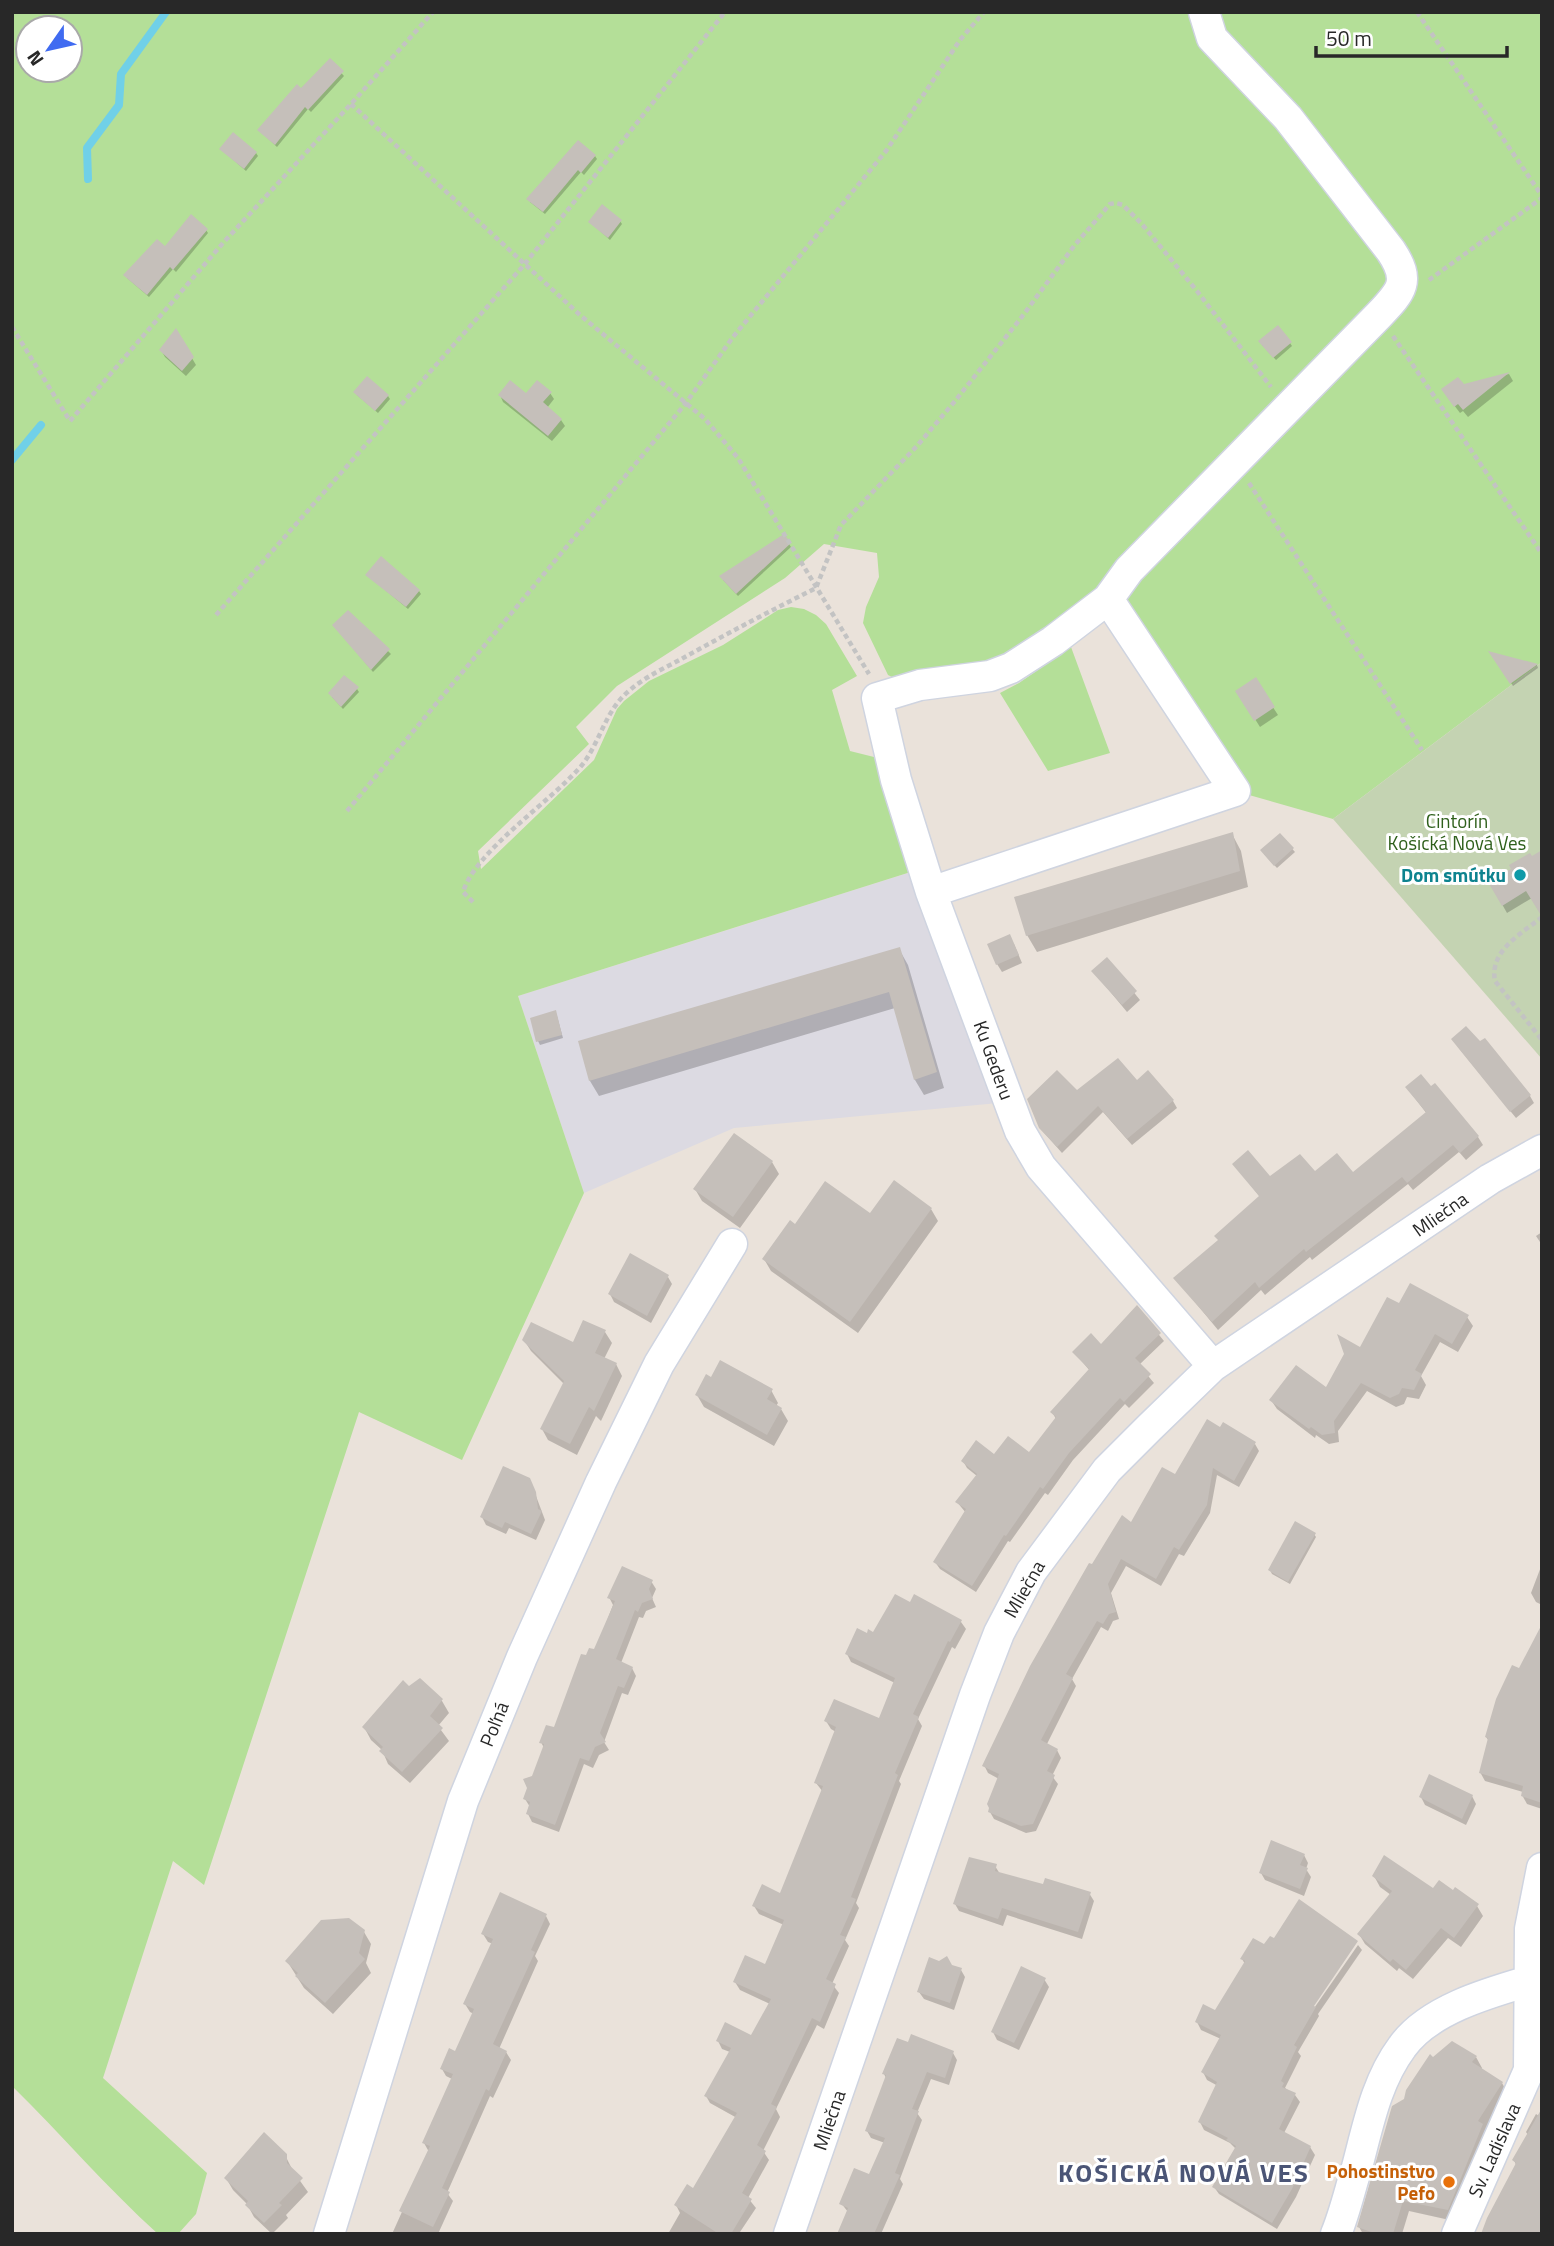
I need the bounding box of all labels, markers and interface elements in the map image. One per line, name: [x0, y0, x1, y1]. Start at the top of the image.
north arrow: [14, 14, 84, 84]
scale bar: [1316, 14, 1507, 58]
text: 50 m: [1326, 22, 1372, 54]
text: N: [19, 45, 50, 72]
park label: Cintorín Košická Nová Ves: [1388, 806, 1527, 857]
place label: Dom smútku: [1401, 860, 1506, 889]
marker: Dom smútku: [1512, 867, 1528, 883]
street label: Ku Gederu: [967, 1016, 1022, 1104]
street label: Mliečna: [1406, 1184, 1474, 1243]
street label: Mliečna: [995, 1554, 1052, 1623]
street label: Poľná: [471, 1697, 516, 1751]
street label: Mliečna: [805, 2085, 853, 2154]
street label: Sv. Ladislava: [1460, 2097, 1527, 2202]
district label: KOŠICKÁ NOVÁ VES: [1058, 2153, 1310, 2192]
place label: Pohostinstvo Pefo: [1326, 2156, 1435, 2207]
marker: Pohostinstvo Pefo: [1441, 2174, 1457, 2190]

